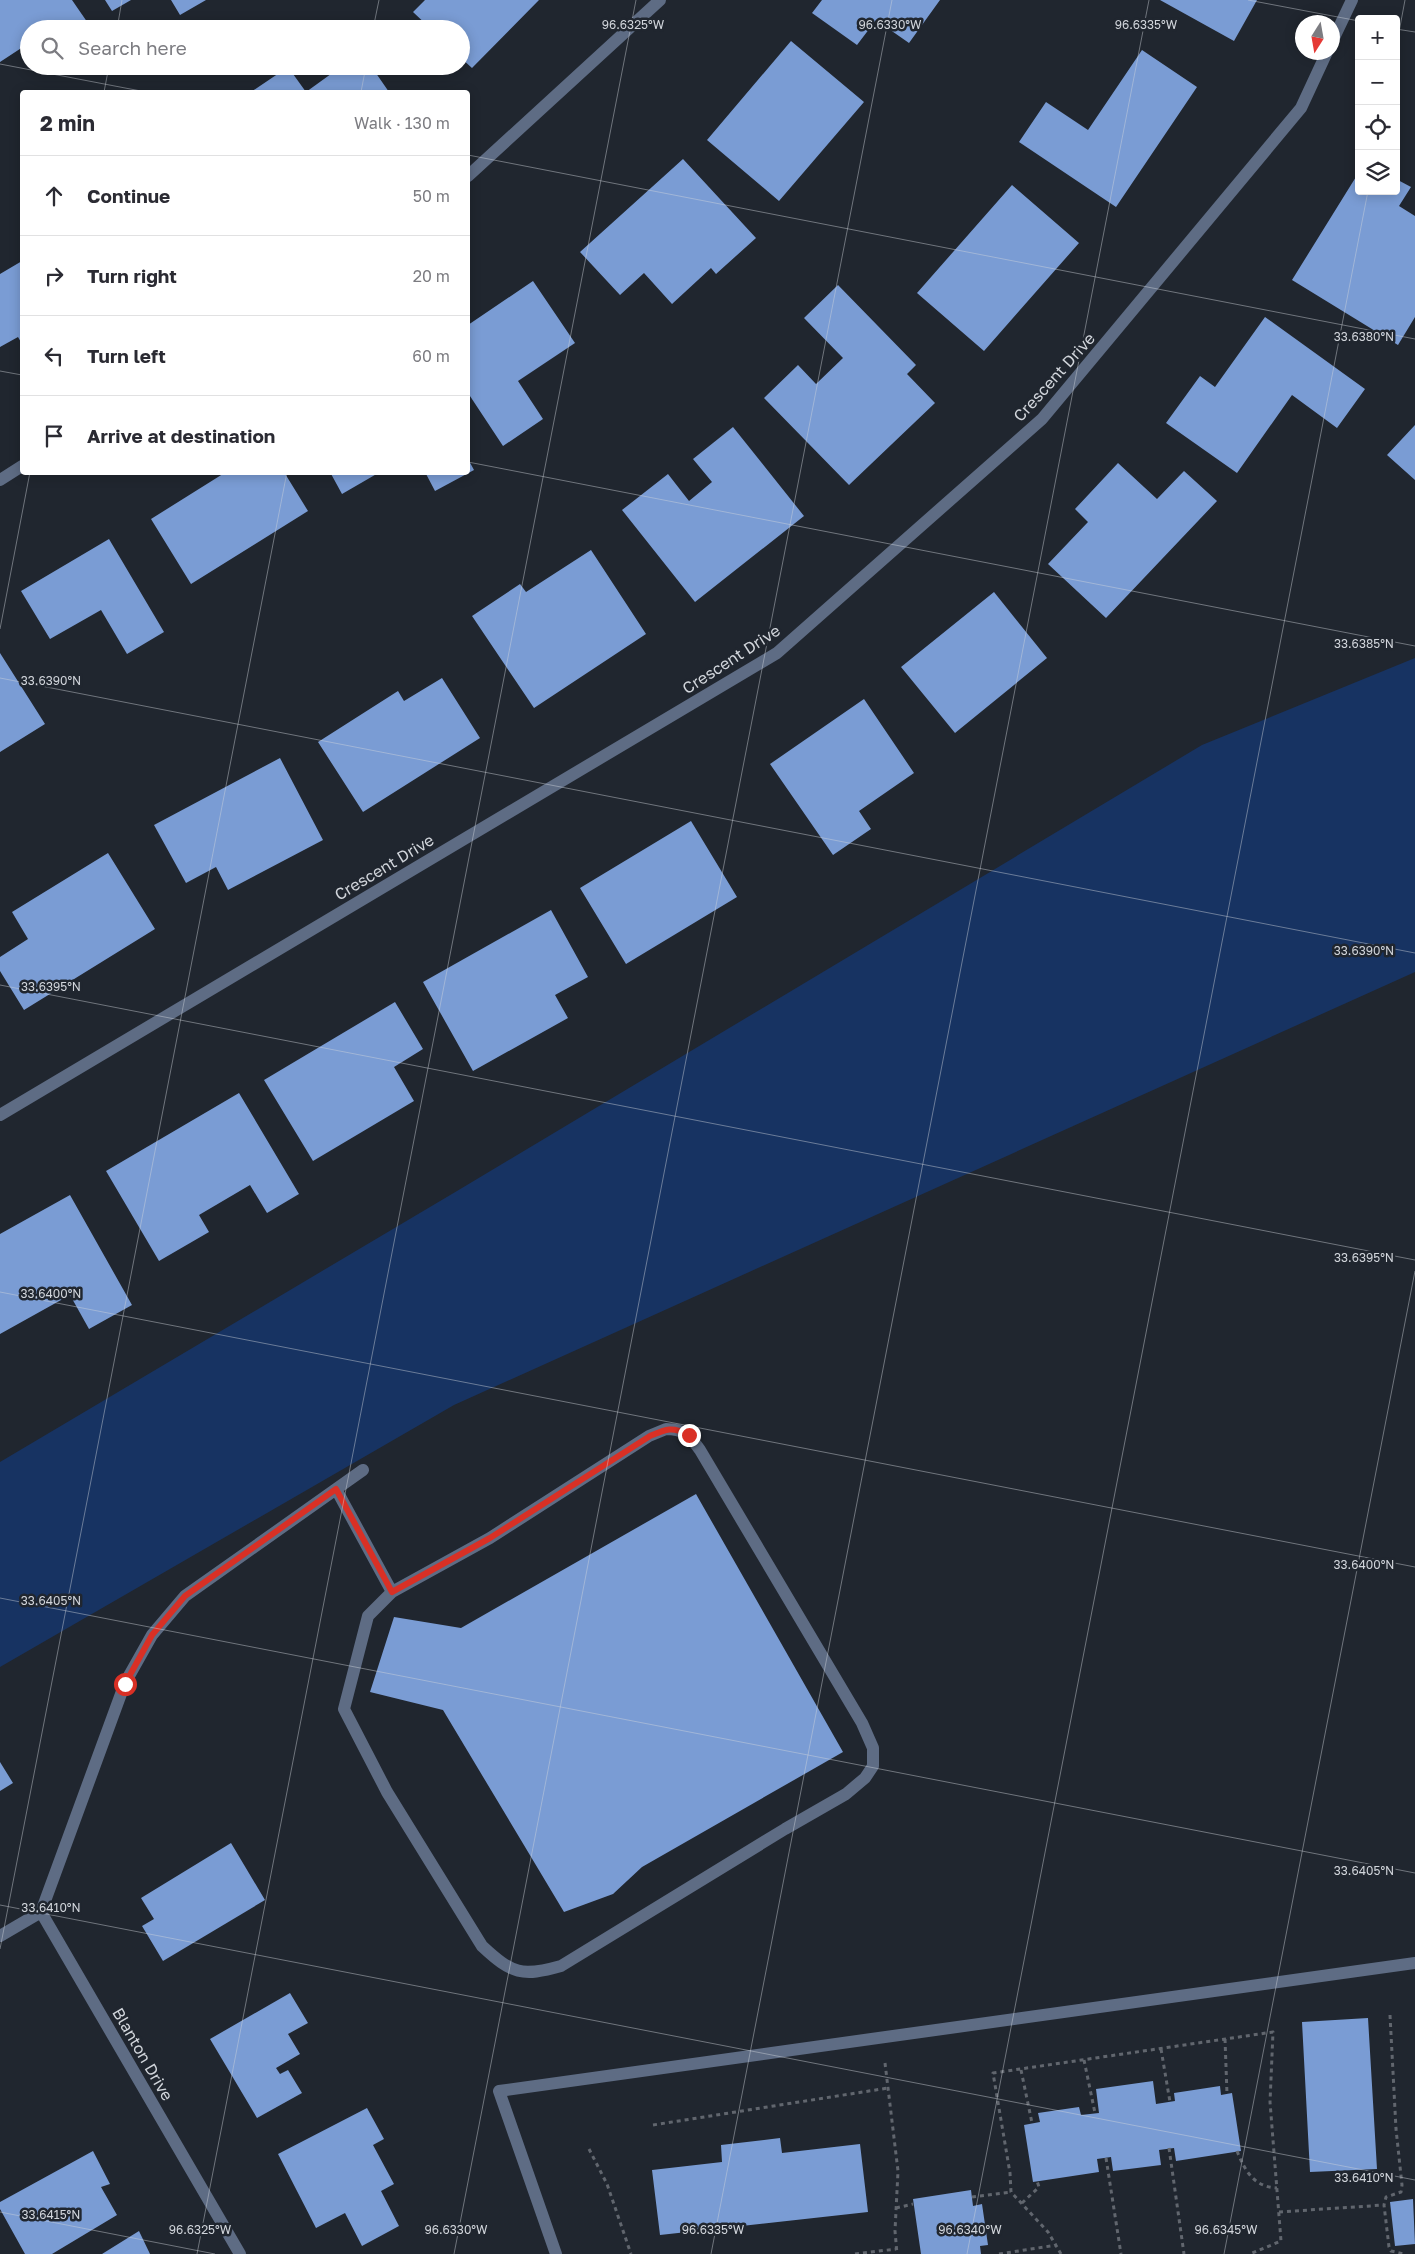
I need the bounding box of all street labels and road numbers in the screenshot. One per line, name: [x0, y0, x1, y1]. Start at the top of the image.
street label: Crescent Drive: [1009, 329, 1099, 425]
street label: Crescent Drive: [678, 620, 784, 698]
street label: Crescent Drive: [331, 829, 437, 905]
street label: Blanton Drive: [108, 2004, 178, 2104]

